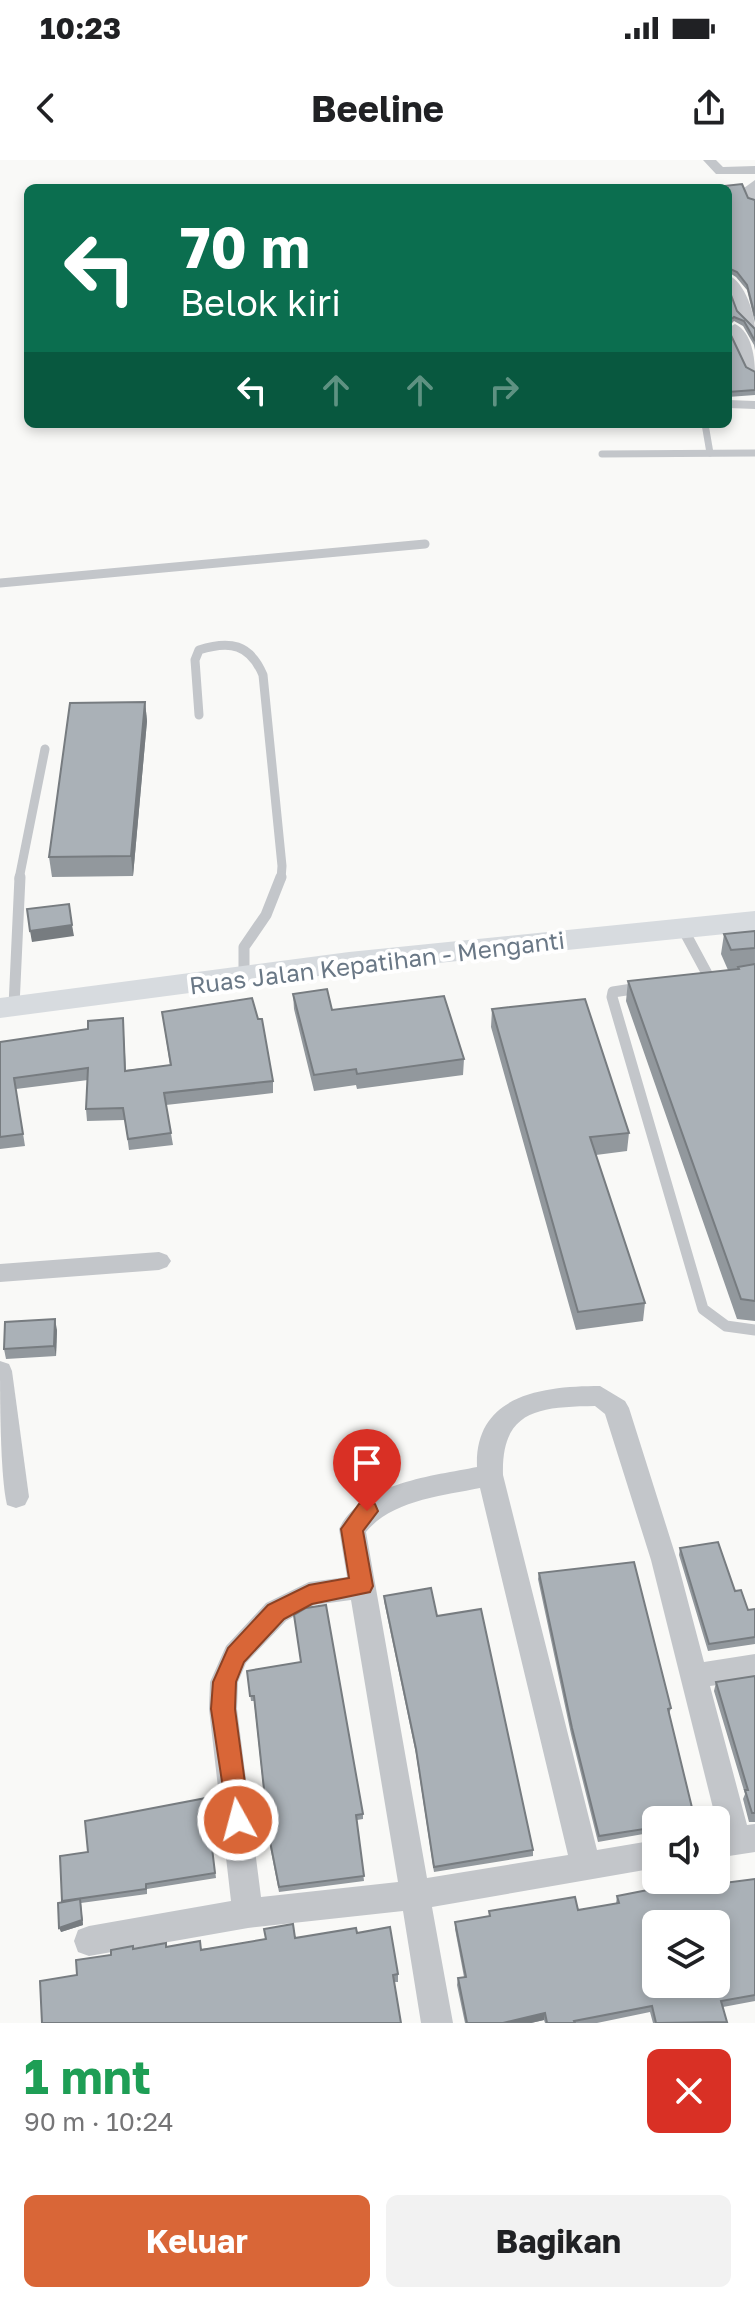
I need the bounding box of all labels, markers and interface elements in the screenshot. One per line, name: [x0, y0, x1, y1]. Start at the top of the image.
text: 10:23: [40, 10, 121, 46]
icon: back: [24, 86, 68, 130]
icon: share: [687, 86, 731, 130]
text: Beeline: [311, 87, 444, 130]
text: 70 m: [180, 213, 310, 280]
icon: left: [48, 216, 152, 320]
text: Belok kiri: [180, 281, 341, 324]
icon: left: [230, 368, 274, 412]
icon: ahead: [314, 368, 358, 412]
icon: ahead: [398, 368, 442, 412]
icon: right: [482, 368, 526, 412]
street label: Ruas Jalan Kepatihan - Menganti: [188, 925, 566, 999]
pin: [333, 1429, 401, 1511]
icon: arrive: [345, 1441, 389, 1485]
position arrow: [196, 1778, 280, 1862]
map controls: [642, 1806, 730, 1998]
button: sound: [642, 1806, 730, 1894]
button: layers: [642, 1910, 730, 1998]
text: 1 mnt: [24, 2047, 151, 2105]
button: close: [647, 2049, 731, 2133]
text: 90 m · 10:24: [24, 2106, 174, 2137]
button: Keluar: [24, 2195, 370, 2287]
button: Bagikan: [386, 2195, 731, 2287]

